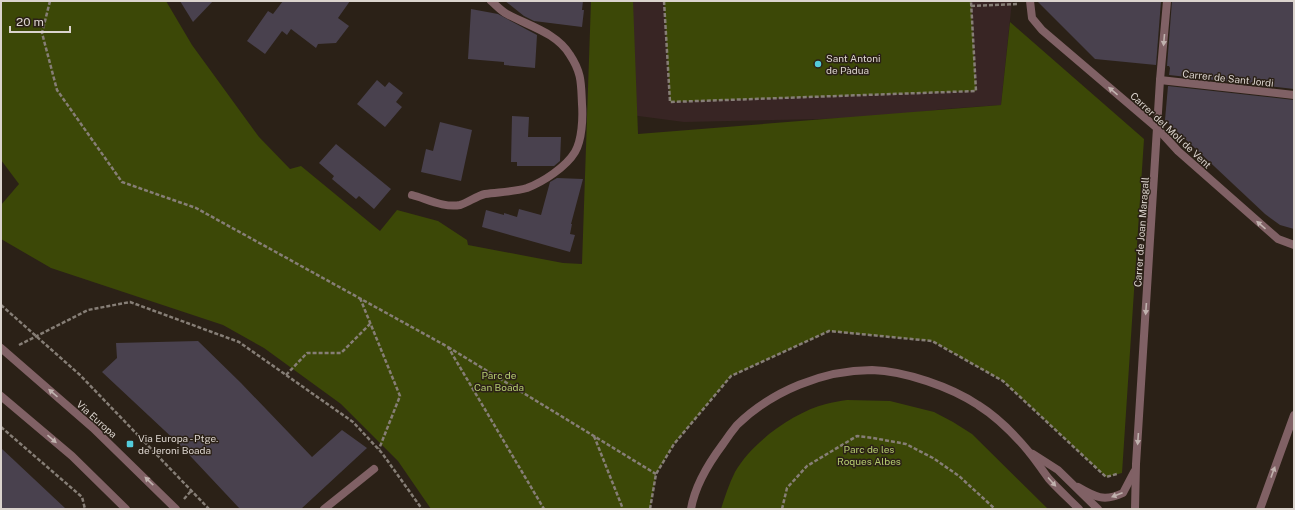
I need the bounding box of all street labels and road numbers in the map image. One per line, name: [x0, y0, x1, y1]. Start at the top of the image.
street label: Carrer de Sant Jordi: [1182, 67, 1274, 89]
street label: Carrer del Molí de Vent: [1128, 89, 1214, 171]
street label: Carrer de Joan Maragall: [1131, 177, 1151, 287]
street label: Via Europa: [74, 398, 120, 440]

